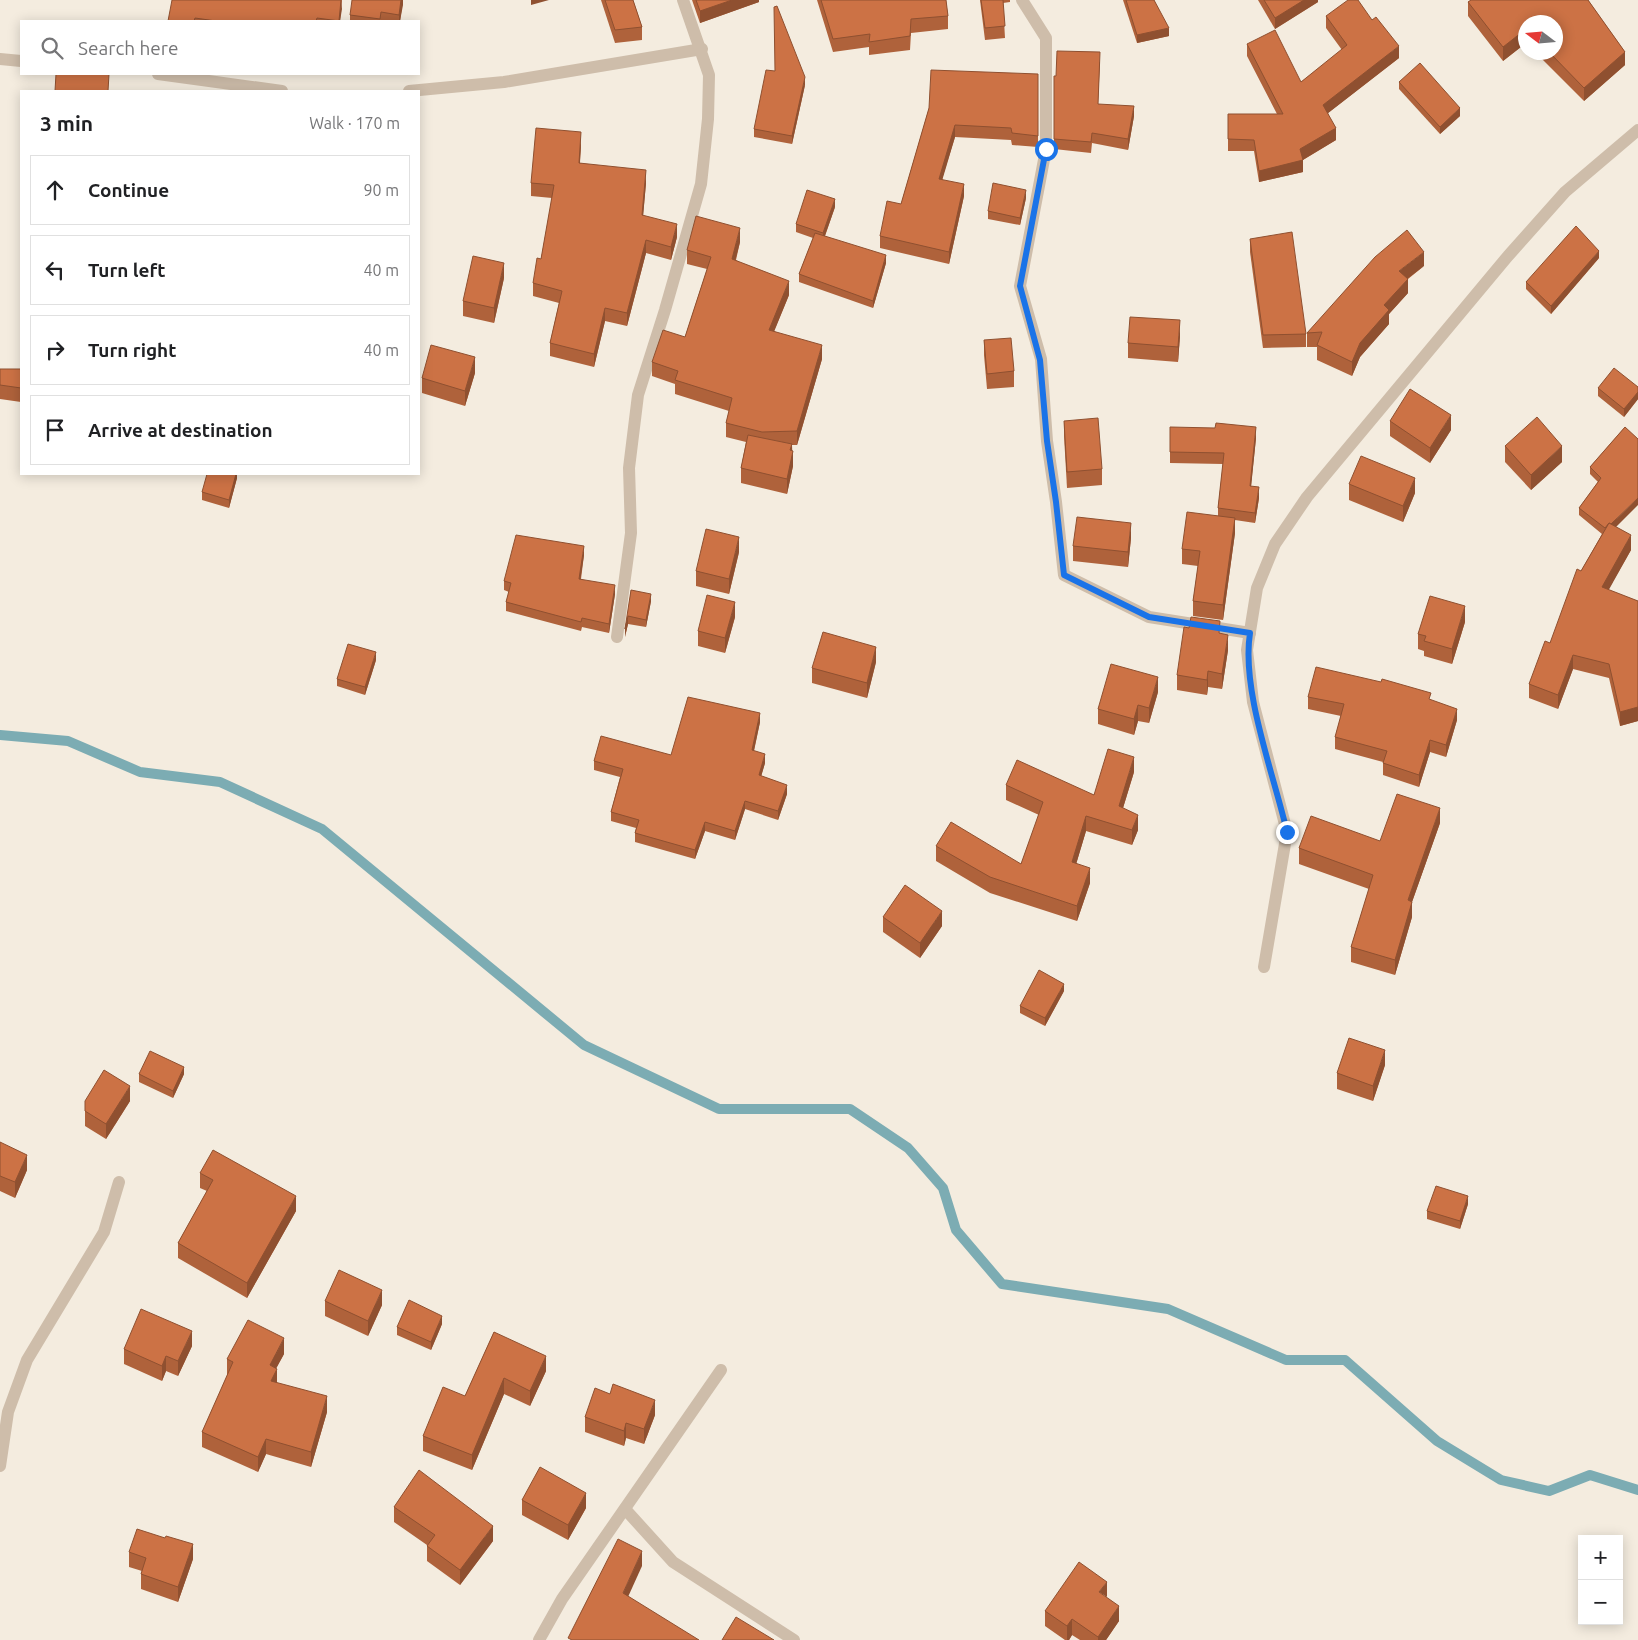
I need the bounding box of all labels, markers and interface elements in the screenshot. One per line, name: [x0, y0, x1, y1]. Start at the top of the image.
north arrow: [1518, 15, 1563, 60]
search box: [20, 20, 420, 75]
icon: search: [38, 34, 66, 62]
text: Search here: [78, 37, 178, 59]
text: 3 min: [40, 111, 93, 135]
text: Walk · 170 m: [309, 114, 400, 132]
route start: [1035, 138, 1058, 161]
icon: ahead: [41, 176, 69, 204]
text: Continue: [88, 179, 169, 201]
text: 90 m: [363, 181, 399, 199]
icon: left: [41, 256, 69, 284]
text: Turn left: [88, 259, 166, 281]
text: 40 m: [363, 261, 399, 279]
icon: right: [41, 336, 69, 364]
text: Turn right: [88, 339, 176, 361]
text: 40 m: [363, 341, 399, 359]
icon: arrive: [41, 416, 69, 444]
text: Arrive at destination: [88, 419, 273, 441]
route end: [1276, 821, 1299, 844]
map controls: [1578, 1535, 1623, 1625]
button: +: [1578, 1535, 1623, 1580]
button: −: [1578, 1580, 1623, 1625]

